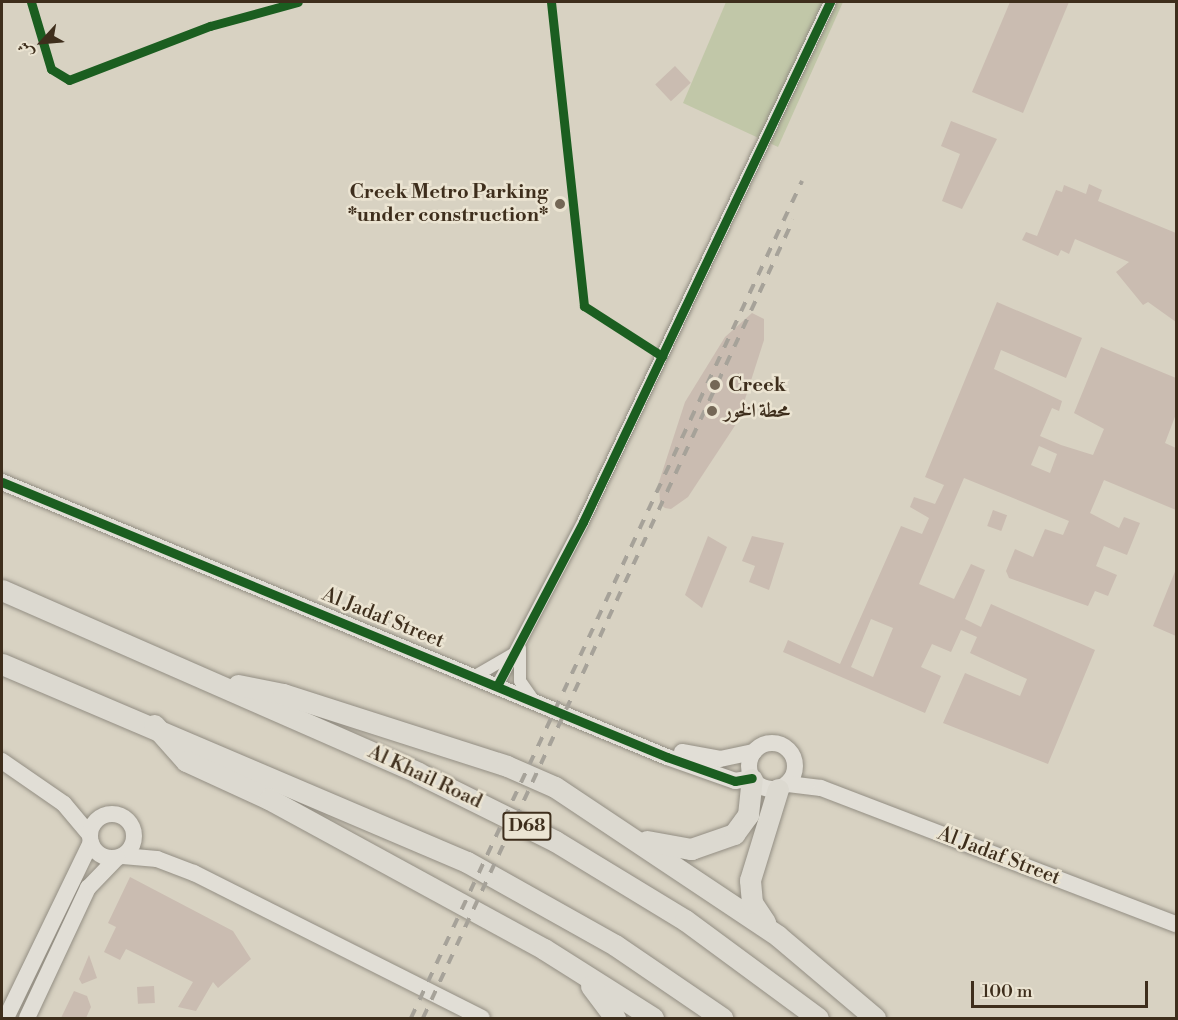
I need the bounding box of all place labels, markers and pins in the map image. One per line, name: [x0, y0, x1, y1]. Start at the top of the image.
place label: Creek Metro Parking *under construction*: [348, 180, 548, 227]
marker: Creek Metro Parking *under construction*: [553, 197, 567, 211]
place label: Creek: [728, 373, 786, 397]
marker: Creek: [706, 376, 724, 394]
place label: محطة الخور: [724, 399, 790, 423]
marker: محطة الخور: [705, 404, 719, 418]

